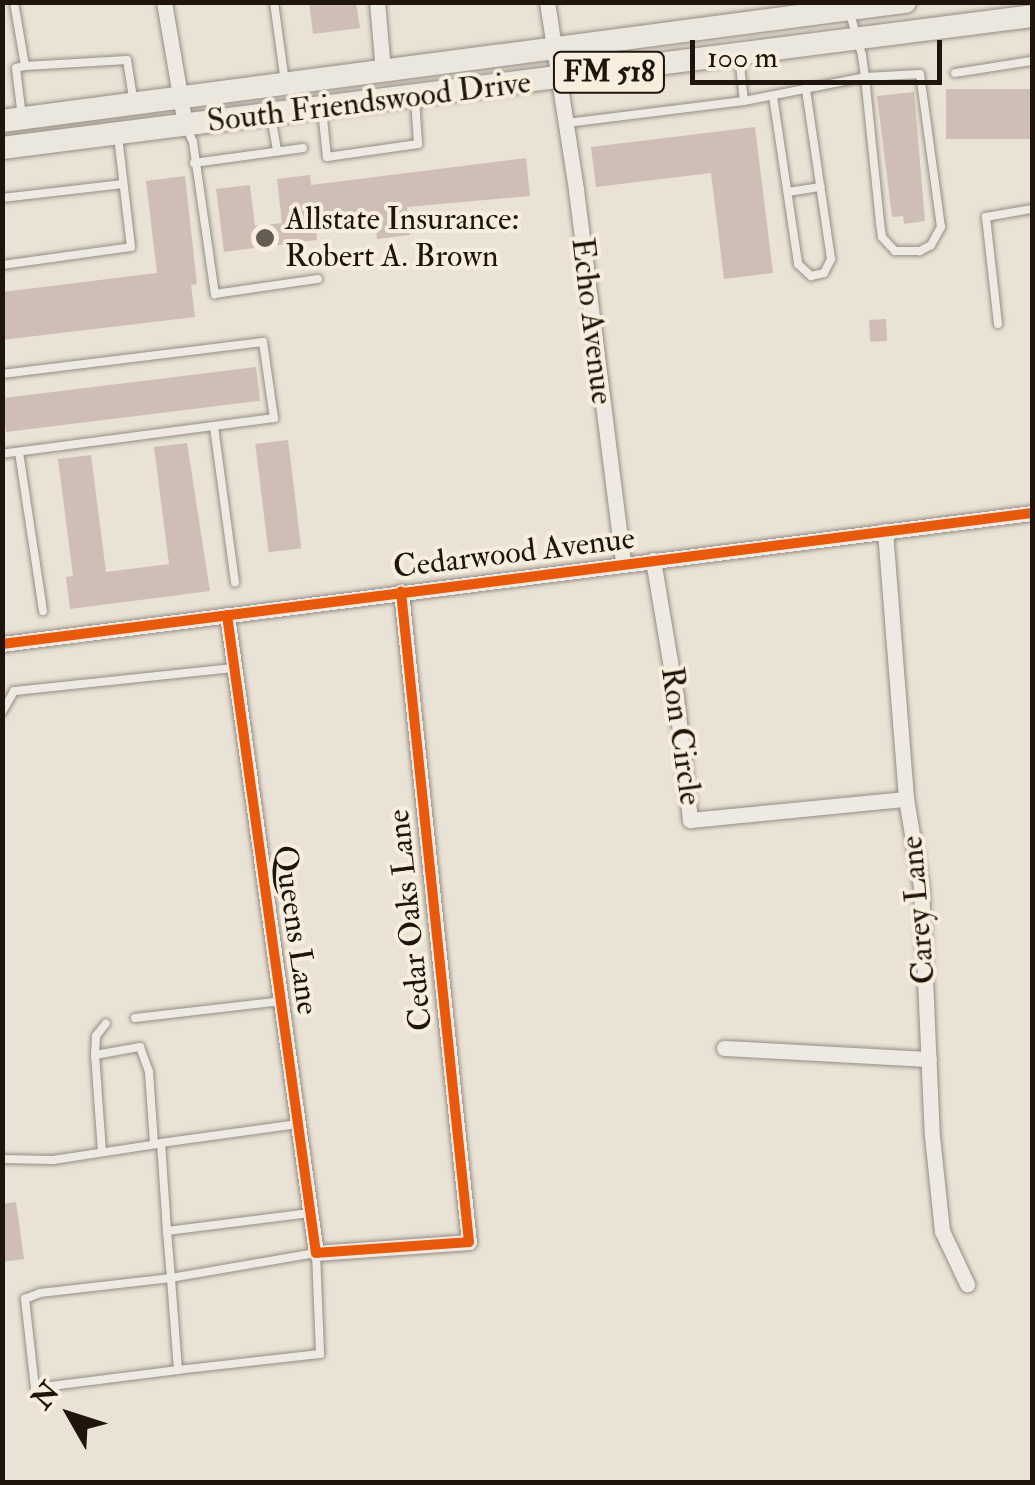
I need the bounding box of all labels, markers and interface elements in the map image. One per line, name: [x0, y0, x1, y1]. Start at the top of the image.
scale bar: [695, 20, 948, 82]
text: 100 m: [707, 39, 778, 76]
road number: FM 518: [552, 47, 666, 97]
street label: South Friendswood Drive: [205, 63, 533, 141]
place label: Allstate Insurance: Robert A. Brown: [285, 201, 519, 276]
marker: Allstate Insurance: Robert A. Brown: [254, 227, 276, 249]
street label: Echo Avenue: [563, 236, 621, 406]
street label: Cedarwood Avenue: [391, 519, 637, 587]
street label: Ron Circle: [652, 664, 710, 808]
street label: Cedar Oaks Lane: [379, 807, 441, 1033]
street label: Carey Lane: [892, 834, 944, 986]
street label: Queens Lane: [265, 843, 327, 1017]
north arrow: [20, 1365, 120, 1465]
text: N: [25, 1375, 68, 1417]

